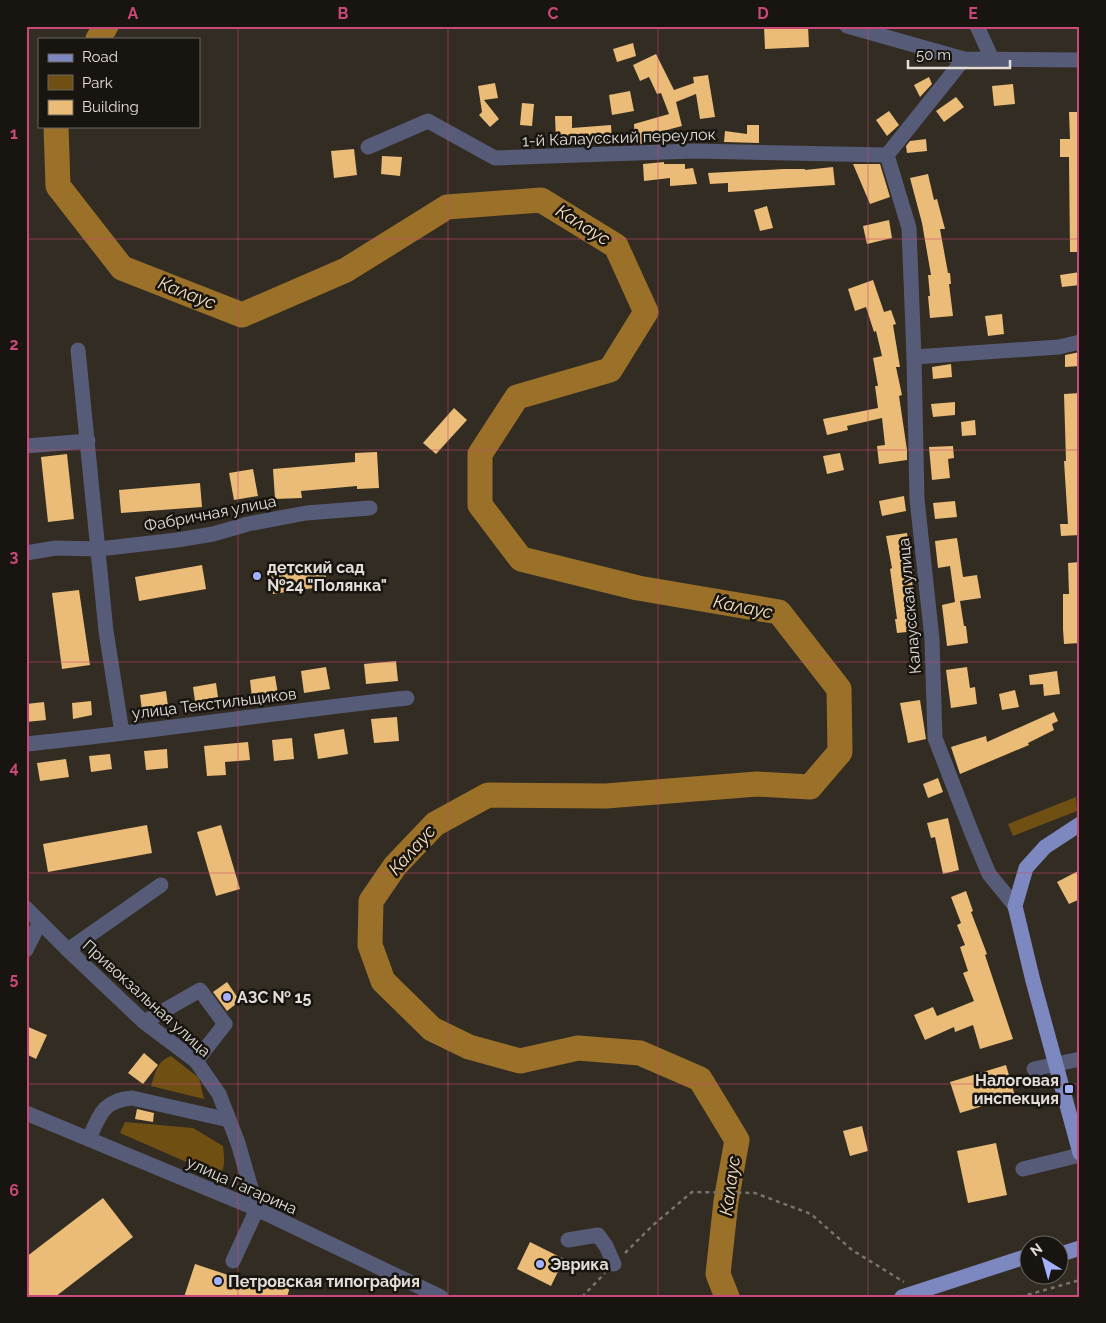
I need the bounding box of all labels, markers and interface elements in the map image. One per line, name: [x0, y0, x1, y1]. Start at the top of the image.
text: A: [128, 4, 139, 23]
text: B: [338, 4, 349, 23]
text: C: [548, 4, 559, 23]
text: D: [757, 4, 769, 23]
text: E: [968, 4, 978, 23]
legend: [38, 38, 200, 128]
scale bar: [908, 38, 1011, 70]
text: 50 m: [916, 46, 951, 64]
text: Road: [82, 48, 118, 66]
text: Park: [82, 74, 113, 92]
text: Building: [82, 98, 139, 116]
text: 1: [10, 124, 18, 143]
street label: 1-й Калаусский переулок: [522, 125, 716, 150]
water label: Калаус: [552, 200, 615, 250]
water label: Калаус: [155, 272, 219, 313]
text: 2: [9, 335, 19, 354]
street label: Фабричная улица: [142, 491, 278, 536]
street label: Калаусская улица: [894, 537, 925, 675]
text: 3: [10, 547, 19, 566]
place label: детский сад №24 "Полянка": [267, 558, 387, 595]
marker: детский сад №24 "Полянка": [251, 570, 263, 582]
water label: Калаус: [712, 590, 775, 623]
street label: улица Текстильщиков: [131, 684, 297, 723]
text: 4: [9, 758, 19, 777]
water label: Калаус: [384, 820, 440, 879]
street label: Привокзальная улица: [79, 936, 214, 1061]
text: 5: [10, 969, 19, 988]
place label: АЗС № 15: [237, 988, 311, 1007]
marker: АЗС № 15: [221, 991, 233, 1003]
place label: Налоговая инспекция: [974, 1071, 1059, 1108]
marker: Налоговая инспекция: [1063, 1083, 1075, 1095]
street label: улица Гагарина: [184, 1153, 300, 1218]
water label: Калаус: [715, 1154, 744, 1217]
text: 6: [9, 1181, 19, 1200]
north arrow: [1018, 1236, 1068, 1286]
text: N: [1027, 1240, 1045, 1259]
place label: Эврика: [550, 1255, 609, 1274]
marker: Эврика: [534, 1258, 546, 1270]
place label: Петровская типография: [228, 1272, 420, 1291]
marker: Петровская типография: [212, 1275, 224, 1287]

